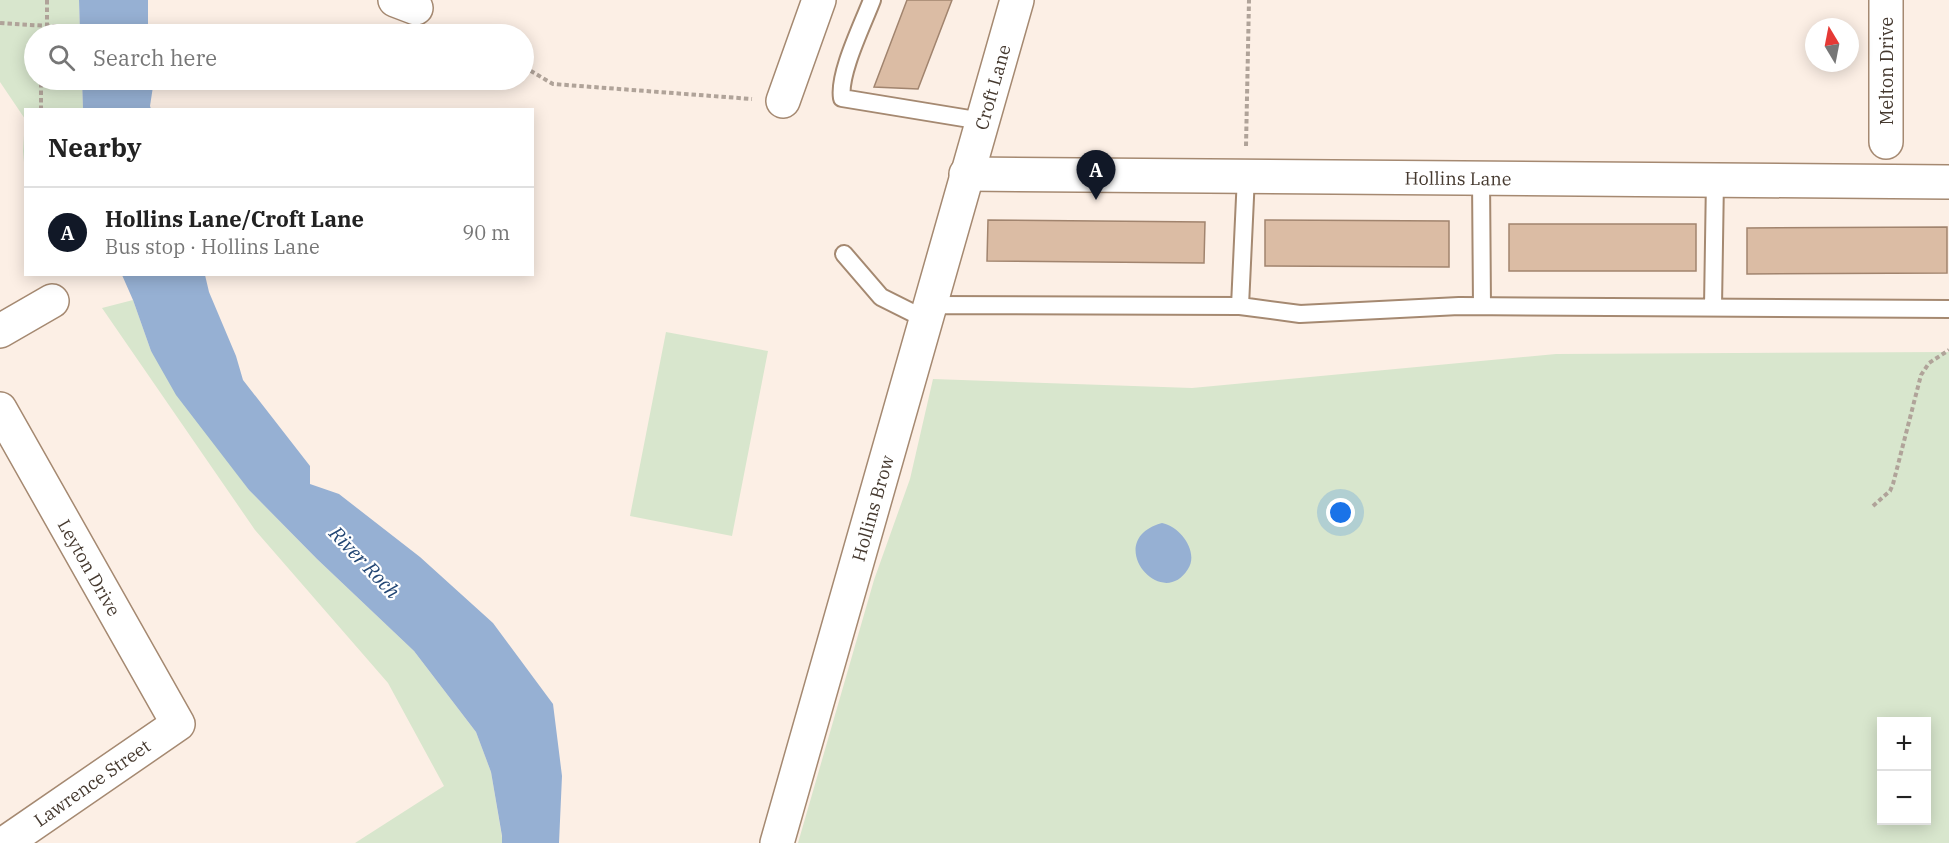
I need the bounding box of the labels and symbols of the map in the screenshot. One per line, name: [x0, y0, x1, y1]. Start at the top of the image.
street label: Melton Drive: [1875, 17, 1898, 125]
north arrow: [1805, 18, 1859, 72]
street label: Croft Lane: [969, 42, 1015, 132]
pin: A: [1076, 150, 1116, 200]
street label: Hollins Lane: [1404, 166, 1512, 190]
street label: Hollins Brow: [846, 453, 898, 564]
your location: [1326, 498, 1355, 527]
street label: Leyton Drive: [53, 515, 126, 620]
water label: River Roch: [323, 519, 406, 604]
street label: Lawrence Street: [29, 734, 155, 832]

